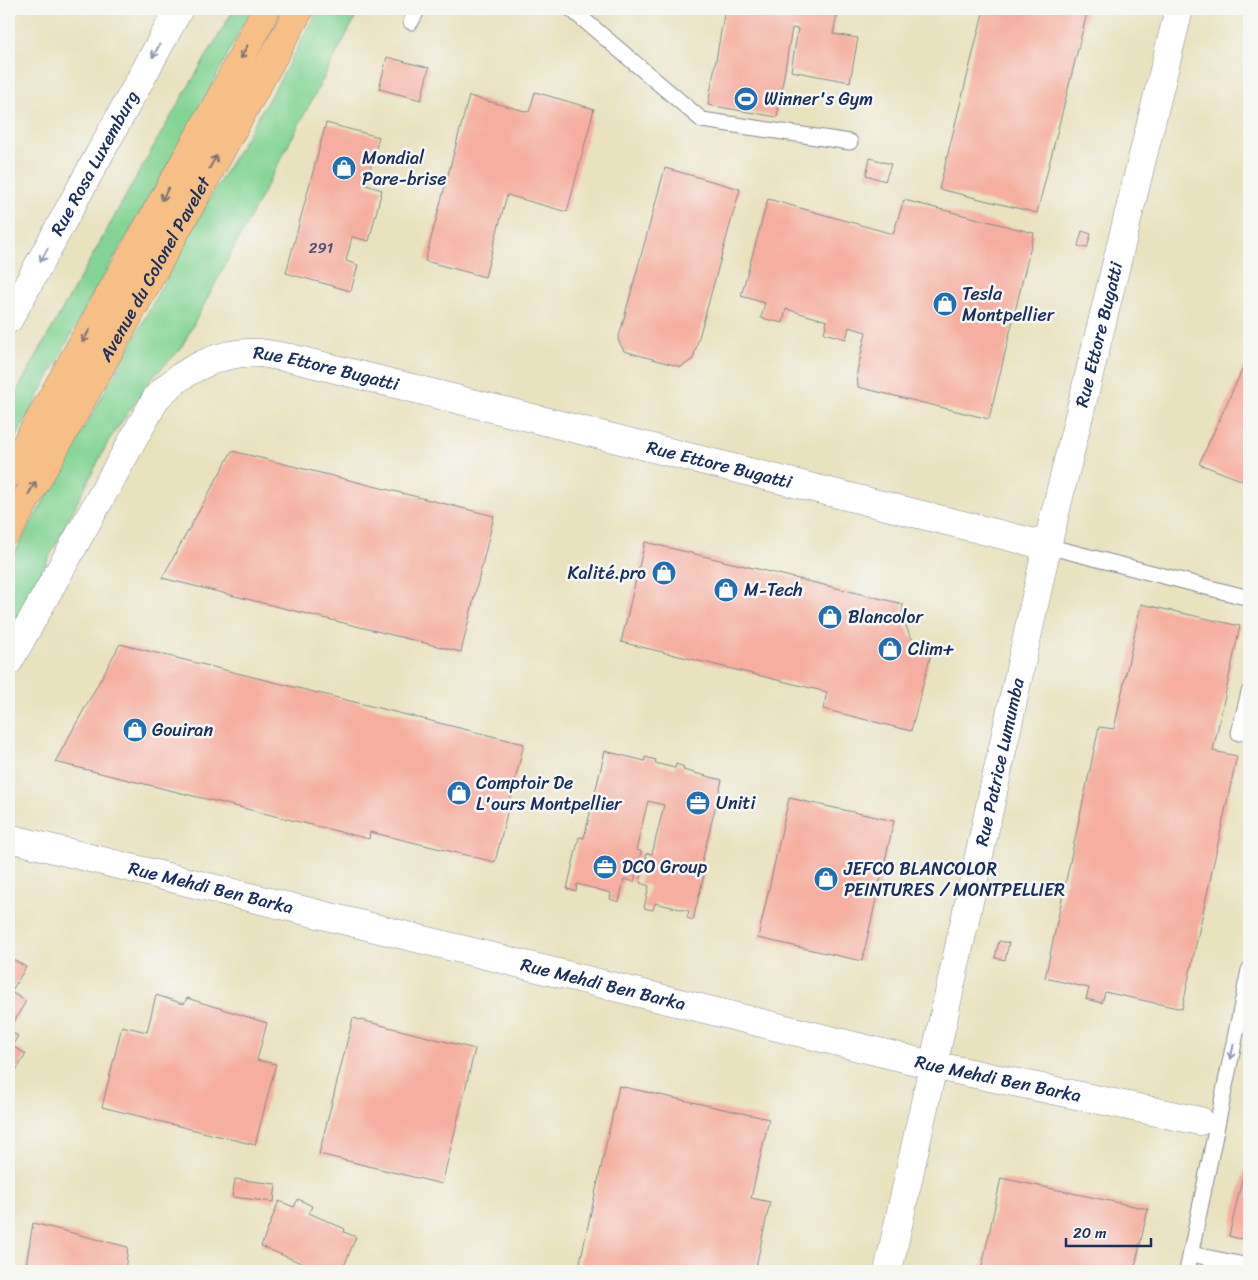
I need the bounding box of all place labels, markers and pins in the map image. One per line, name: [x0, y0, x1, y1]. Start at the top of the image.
place label: Winner's Gym: [764, 83, 873, 115]
sports icon: Winner's Gym: [733, 86, 759, 112]
place label: Mondial Pare-brise: [362, 142, 446, 195]
shop icon: Mondial Pare-brise: [331, 155, 357, 181]
place label: Tesla Montpellier: [962, 278, 1056, 331]
shop icon: Tesla Montpellier: [932, 291, 958, 317]
place label: Kalité.pro: [568, 557, 646, 589]
shop icon: Kalité.pro: [651, 560, 677, 586]
place label: M-Tech: [744, 574, 803, 606]
shop icon: M-Tech: [713, 577, 739, 603]
place label: Blancolor: [848, 601, 924, 633]
shop icon: Blancolor: [817, 604, 843, 630]
place label: Clim+: [908, 633, 954, 665]
shop icon: Clim+: [877, 636, 903, 662]
place label: Gouiran: [152, 714, 213, 746]
shop icon: Gouiran: [122, 717, 148, 743]
place label: Comptoir De L'ours Montpellier: [476, 767, 623, 820]
shop icon: Comptoir De L'ours Montpellier: [446, 780, 472, 806]
place label: Uniti: [716, 787, 756, 819]
office icon: Uniti: [685, 790, 711, 816]
place label: DCO Group: [622, 851, 708, 883]
place label: JEFCO BLANCOLOR PEINTURES / MONTPELLIER: [843, 853, 1065, 906]
office icon: DCO Group: [592, 854, 618, 880]
shop icon: JEFCO BLANCOLOR PEINTURES / MONTPELLIER: [813, 866, 839, 892]

